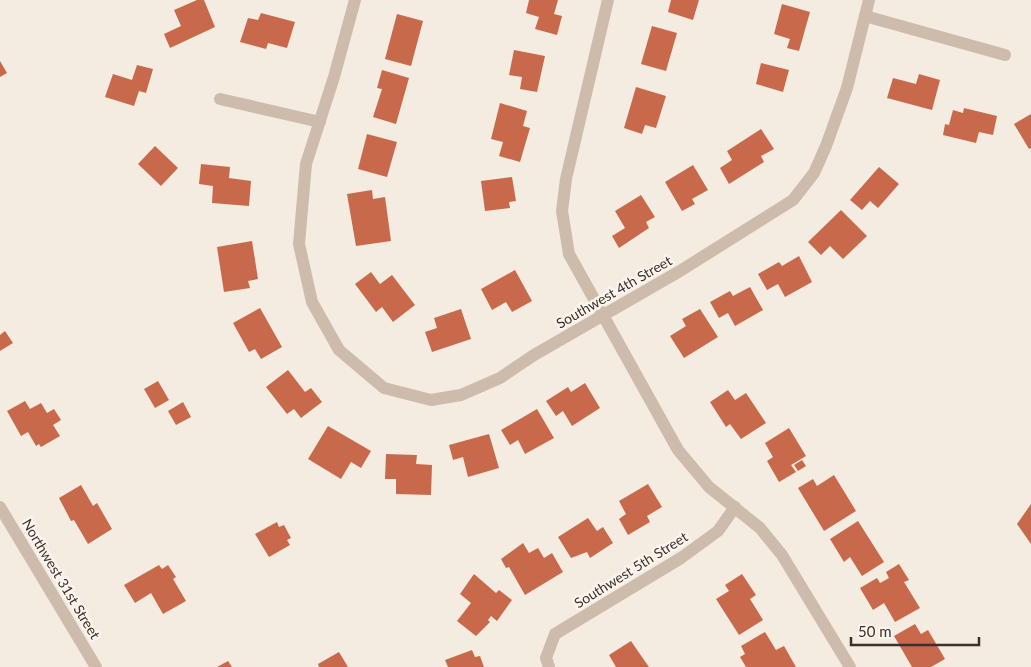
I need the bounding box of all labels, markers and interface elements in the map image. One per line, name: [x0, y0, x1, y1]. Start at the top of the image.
street label: Southwest 4th Street: [553, 252, 674, 332]
street label: Northwest 31st Street: [19, 516, 104, 642]
street label: Southwest 5th Street: [571, 528, 691, 611]
scale bar: [851, 614, 978, 646]
text: 50 m: [858, 622, 892, 640]

